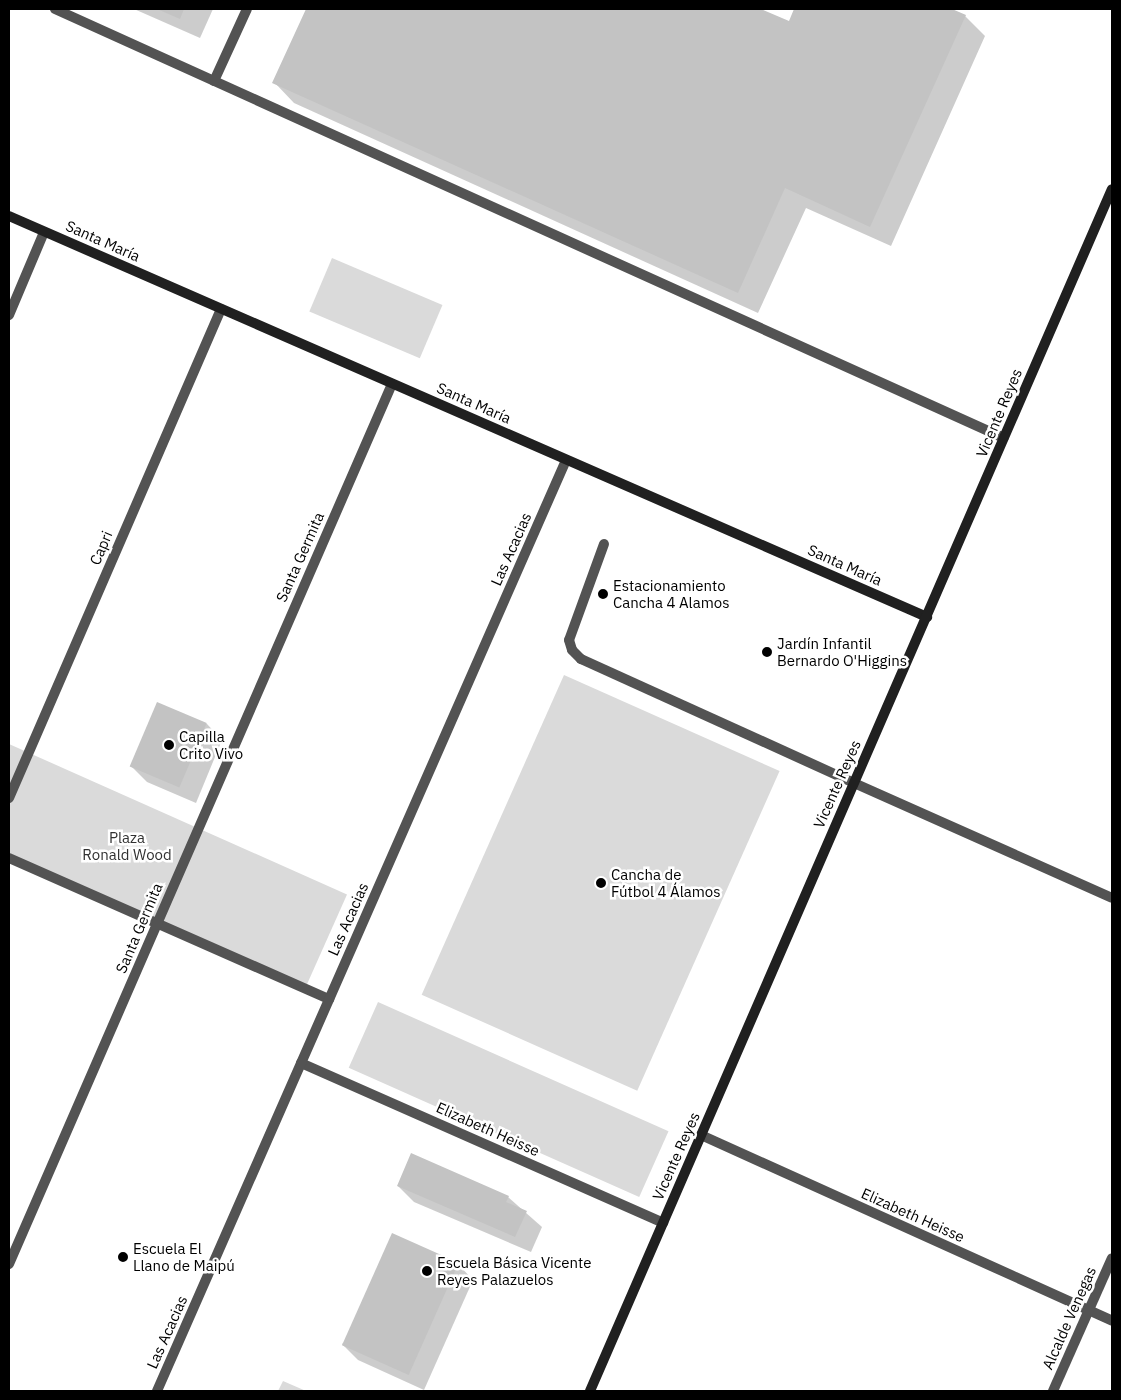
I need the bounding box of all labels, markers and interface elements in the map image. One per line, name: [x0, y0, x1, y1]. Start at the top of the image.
street label: Santa María: [63, 217, 143, 265]
street label: Vicente Reyes: [972, 366, 1026, 460]
street label: Santa María: [434, 379, 514, 427]
street label: Santa Germita: [272, 509, 328, 605]
street label: Las Acacias: [487, 510, 535, 588]
street label: Capri: [86, 528, 116, 568]
street label: Santa María: [805, 541, 885, 589]
place label: Estacionamiento Cancha 4 Alamos: [613, 576, 730, 611]
marker: Estacionamiento Cancha 4 Alamos: [597, 588, 609, 600]
place label: Jardín Infantil Bernardo O'Higgins: [777, 634, 907, 669]
marker: Jardín Infantil Bernardo O'Higgins: [761, 646, 773, 658]
place label: Capilla Crito Vivo: [179, 727, 243, 762]
street label: Vicente Reyes: [810, 737, 864, 831]
marker: Capilla Crito Vivo: [163, 739, 175, 751]
park label: Plaza Ronald Wood: [82, 828, 172, 863]
place label: Cancha de Fútbol 4 Álamos: [611, 865, 721, 900]
marker: Cancha de Fútbol 4 Álamos: [595, 877, 607, 889]
street label: Santa Germita: [112, 880, 166, 976]
street label: Las Acacias: [324, 880, 372, 958]
street label: Elizabeth Heisse: [434, 1098, 542, 1160]
street label: Vicente Reyes: [649, 1109, 703, 1203]
street label: Elizabeth Heisse: [859, 1184, 967, 1246]
place label: Escuela El Llano de Maipú: [133, 1239, 235, 1274]
marker: Escuela El Llano de Maipú: [117, 1251, 129, 1263]
place label: Escuela Básica Vicente Reyes Palazuelos: [437, 1253, 591, 1288]
street label: Alcalde Venegas: [1038, 1264, 1100, 1372]
marker: Escuela Básica Vicente Reyes Palazuelos: [421, 1265, 433, 1277]
street label: Las Acacias: [143, 1293, 191, 1371]

